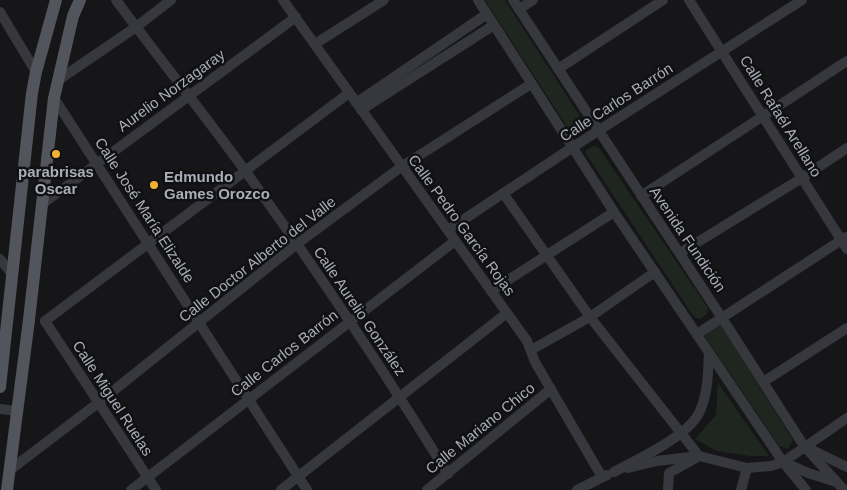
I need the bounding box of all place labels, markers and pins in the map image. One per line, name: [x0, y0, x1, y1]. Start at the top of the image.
marker: parabrisas Oscar: [50, 148, 62, 160]
place label: parabrisas Oscar: [18, 163, 94, 197]
place label: Edmundo Games Orozco: [164, 168, 270, 202]
marker: Edmundo Games Orozco: [148, 179, 160, 191]

